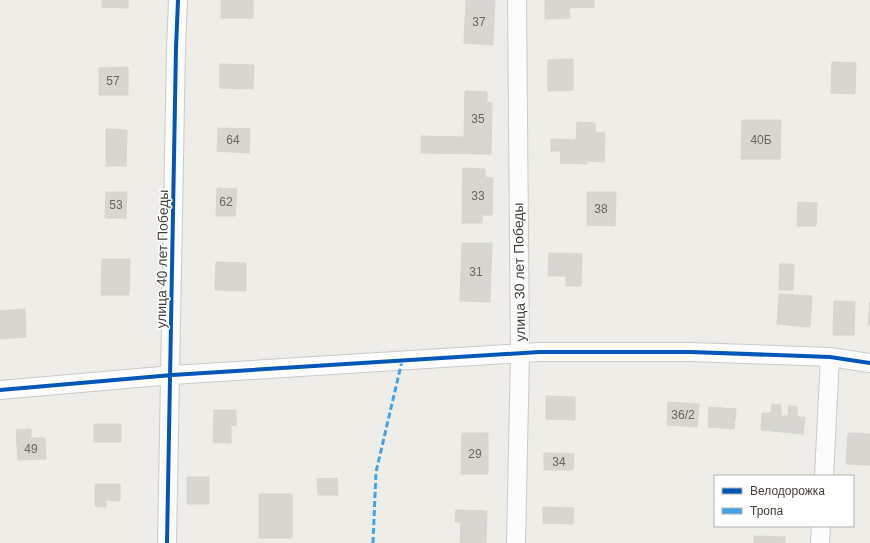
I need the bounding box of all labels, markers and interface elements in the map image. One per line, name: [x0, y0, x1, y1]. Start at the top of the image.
house number: 37: [472, 15, 486, 29]
house number: 57: [106, 74, 120, 88]
house number: 35: [471, 112, 485, 126]
house number: 64: [226, 133, 240, 147]
house number: 40Б: [750, 133, 772, 147]
street label: улица 40 лет Победы: [153, 189, 171, 329]
house number: 33: [471, 189, 485, 203]
house number: 62: [219, 195, 233, 209]
house number: 53: [109, 198, 123, 212]
street label: улица 30 лет Победы: [510, 202, 528, 342]
house number: 38: [594, 202, 608, 216]
house number: 31: [469, 265, 483, 279]
house number: 36/2: [671, 408, 695, 422]
house number: 49: [24, 442, 38, 456]
house number: 29: [468, 447, 482, 461]
house number: 34: [552, 455, 566, 469]
legend: [714, 475, 854, 527]
text: Велодорожка: [750, 484, 825, 498]
text: Тропа: [750, 504, 784, 518]

